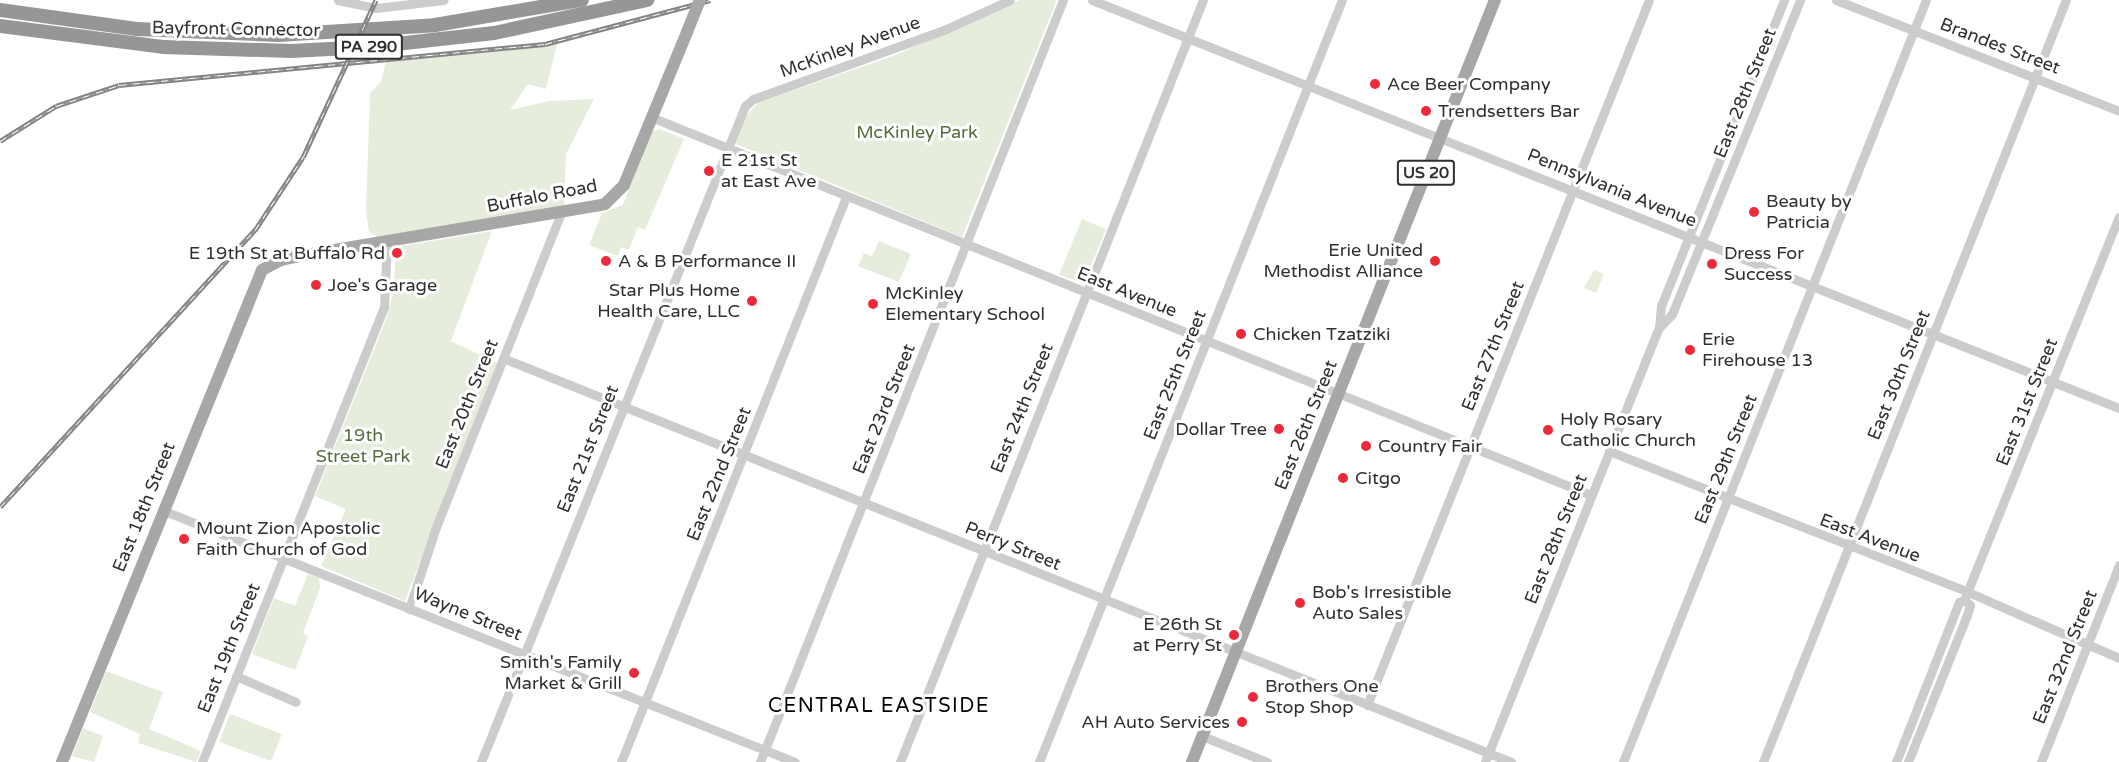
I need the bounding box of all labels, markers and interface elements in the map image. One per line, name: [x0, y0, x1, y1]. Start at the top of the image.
street label: McKinley Avenue: [777, 12, 923, 82]
street label: Brandes Street: [1937, 13, 2063, 79]
street label: Bayfront Connector: [152, 17, 320, 41]
street label: East 28th Street: [1709, 25, 1781, 161]
road number: PA 290: [334, 34, 404, 60]
place label: Ace Beer Company: [1387, 73, 1551, 95]
marker: Ace Beer Company: [1368, 77, 1382, 91]
place label: Trendsetters Bar: [1438, 100, 1579, 122]
marker: Trendsetters Bar: [1419, 104, 1433, 118]
park label: McKinley Park: [856, 121, 978, 143]
street label: Pennsylvania Avenue: [1524, 144, 1700, 232]
place label: E 21st St at East Ave: [721, 150, 816, 192]
road number: US 20: [1396, 160, 1456, 186]
marker: E 21st St at East Ave: [702, 164, 716, 178]
street label: Buffalo Road: [485, 175, 599, 217]
place label: Beauty by Patricia: [1766, 191, 1852, 234]
marker: Beauty by Patricia: [1747, 205, 1761, 219]
place label: Erie United Methodist Alliance: [1263, 240, 1423, 282]
place label: E 19th St at Buffalo Rd: [189, 242, 385, 264]
place label: Dress For Success: [1724, 243, 1804, 286]
marker: E 19th St at Buffalo Rd: [390, 246, 404, 260]
place label: A & B Performance II: [618, 250, 796, 272]
marker: A & B Performance II: [599, 254, 613, 268]
marker: Erie United Methodist Alliance: [1428, 254, 1442, 268]
marker: Dress For Success: [1705, 257, 1719, 271]
street label: East Avenue: [1074, 262, 1180, 322]
place label: Joe's Garage: [328, 274, 437, 296]
marker: Joe's Garage: [309, 278, 323, 292]
street label: East 27th Street: [1457, 278, 1529, 414]
place label: Star Plus Home Health Care, LLC: [597, 280, 740, 322]
place label: McKinley Elementary School: [885, 283, 1045, 326]
marker: Star Plus Home Health Care, LLC: [745, 294, 759, 308]
marker: McKinley Elementary School: [866, 297, 880, 311]
street label: East 25th Street: [1139, 307, 1211, 443]
street label: East 30th Street: [1863, 307, 1935, 443]
place label: Chicken Tzatziki: [1253, 323, 1390, 345]
marker: Chicken Tzatziki: [1234, 327, 1248, 341]
place label: Erie Firehouse 13: [1702, 329, 1813, 372]
street label: East 31st Street: [1992, 335, 2062, 469]
street label: East 20th Street: [431, 336, 503, 472]
street label: East 24th Street: [986, 340, 1058, 476]
street label: East 23rd Street: [848, 341, 920, 477]
marker: Erie Firehouse 13: [1683, 343, 1697, 357]
street label: East 26th Street: [1270, 357, 1342, 493]
street label: East 21st Street: [553, 382, 623, 516]
street label: East 29th Street: [1690, 391, 1762, 527]
street label: East 22nd Street: [682, 404, 756, 544]
place label: Holy Rosary Catholic Church: [1560, 409, 1696, 452]
place label: Dollar Tree: [1175, 418, 1267, 440]
marker: Dollar Tree: [1272, 422, 1286, 436]
marker: Holy Rosary Catholic Church: [1541, 423, 1555, 437]
park label: 19th Street Park: [316, 425, 410, 468]
place label: Country Fair: [1378, 435, 1482, 457]
street label: East 18th Street: [108, 439, 180, 575]
marker: Country Fair: [1359, 439, 1373, 453]
place label: Citgo: [1355, 467, 1401, 489]
marker: Citgo: [1336, 471, 1350, 485]
street label: East 28th Street: [1520, 471, 1592, 607]
street label: East Avenue: [1817, 509, 1923, 567]
street label: Perry Street: [962, 517, 1064, 575]
place label: Mount Zion Apostolic Faith Church of God: [196, 518, 380, 560]
marker: Mount Zion Apostolic Faith Church of God: [177, 532, 191, 546]
street label: East 19th Street: [193, 580, 265, 716]
place label: Bob's Irresistible Auto Sales: [1312, 582, 1451, 624]
street label: Wayne Street: [411, 583, 525, 645]
street label: East 32nd Street: [2028, 587, 2102, 727]
marker: Bob's Irresistible Auto Sales: [1293, 596, 1307, 610]
place label: E 26th St at Perry St: [1133, 614, 1222, 656]
marker: E 26th St at Perry St: [1227, 628, 1241, 642]
place label: Smith's Family Market & Grill: [500, 652, 622, 694]
marker: Smith's Family Market & Grill: [627, 666, 641, 680]
place label: Brothers One Stop Shop: [1265, 676, 1379, 718]
marker: Brothers One Stop Shop: [1246, 690, 1260, 704]
district label: CENTRAL EASTSIDE: [768, 694, 990, 718]
place label: AH Auto Services: [1081, 711, 1230, 733]
marker: AH Auto Services: [1235, 715, 1249, 729]

